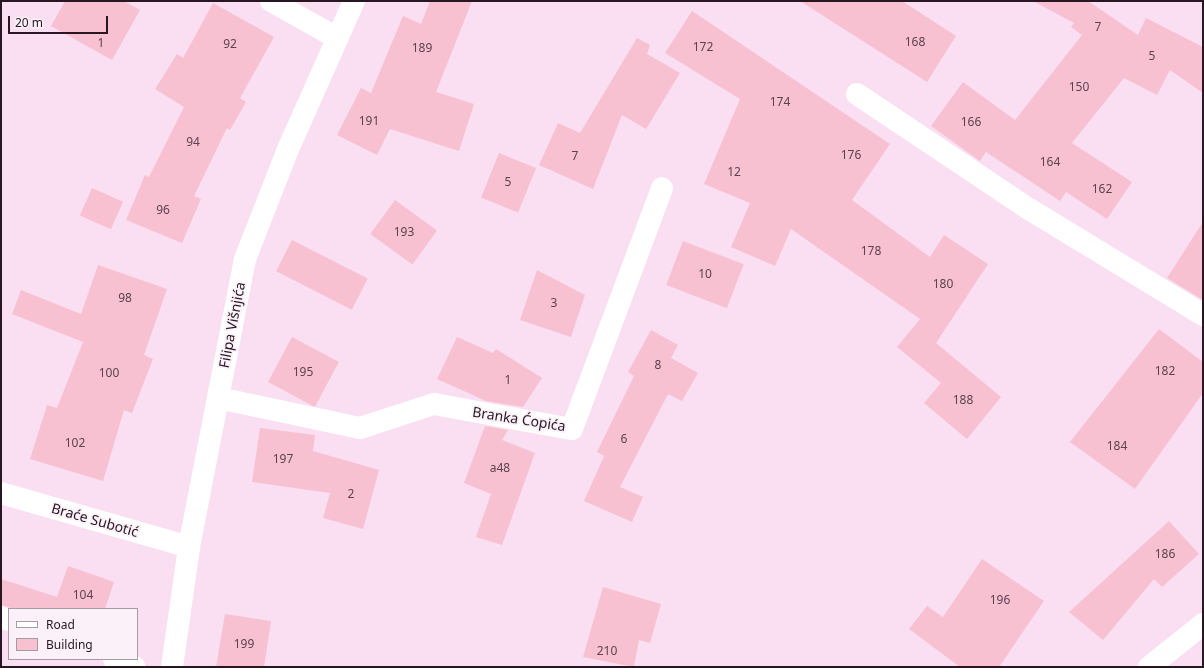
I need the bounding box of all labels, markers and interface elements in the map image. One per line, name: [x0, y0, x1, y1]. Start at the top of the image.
scale bar: [10, 8, 110, 34]
text: 20 m: [15, 14, 43, 31]
house number: 7: [1095, 20, 1101, 34]
house number: 168: [905, 35, 925, 49]
house number: 1: [98, 36, 104, 50]
house number: 92: [223, 37, 237, 51]
house number: 172: [693, 40, 713, 54]
house number: 189: [412, 41, 432, 55]
house number: 5: [1149, 49, 1155, 63]
house number: 150: [1069, 80, 1089, 94]
house number: 174: [770, 95, 790, 109]
house number: 191: [359, 114, 379, 128]
house number: 166: [961, 115, 981, 129]
house number: 94: [186, 135, 200, 149]
house number: 176: [841, 148, 861, 162]
house number: 7: [572, 149, 578, 163]
house number: 164: [1040, 155, 1060, 169]
house number: 12: [727, 165, 741, 179]
house number: 5: [505, 175, 511, 189]
house number: 162: [1092, 182, 1112, 196]
house number: 96: [156, 203, 170, 217]
house number: 193: [394, 225, 414, 239]
house number: 178: [861, 244, 881, 258]
house number: 10: [698, 267, 712, 281]
house number: 180: [933, 277, 953, 291]
street label: Filipa Višnjića: [215, 281, 249, 369]
house number: 98: [118, 291, 132, 305]
house number: 3: [551, 296, 557, 310]
house number: 8: [655, 358, 661, 372]
house number: 182: [1155, 364, 1175, 378]
house number: 195: [293, 365, 313, 379]
house number: 100: [99, 366, 119, 380]
house number: 1: [505, 373, 511, 387]
house number: 188: [953, 393, 973, 407]
street label: Branka Ćopića: [471, 403, 567, 435]
house number: 6: [621, 432, 627, 446]
house number: 102: [65, 436, 85, 450]
house number: 184: [1107, 439, 1127, 453]
house number: 197: [273, 452, 293, 466]
house number: a48: [490, 461, 510, 475]
house number: 2: [348, 487, 354, 501]
street label: Braće Subotić: [50, 500, 140, 540]
house number: 186: [1155, 547, 1175, 561]
house number: 104: [73, 588, 93, 602]
house number: 196: [990, 593, 1010, 607]
legend: [8, 608, 138, 660]
text: Road: [46, 616, 75, 633]
text: Building: [46, 636, 93, 653]
house number: 199: [234, 637, 254, 651]
house number: 210: [597, 644, 617, 658]

